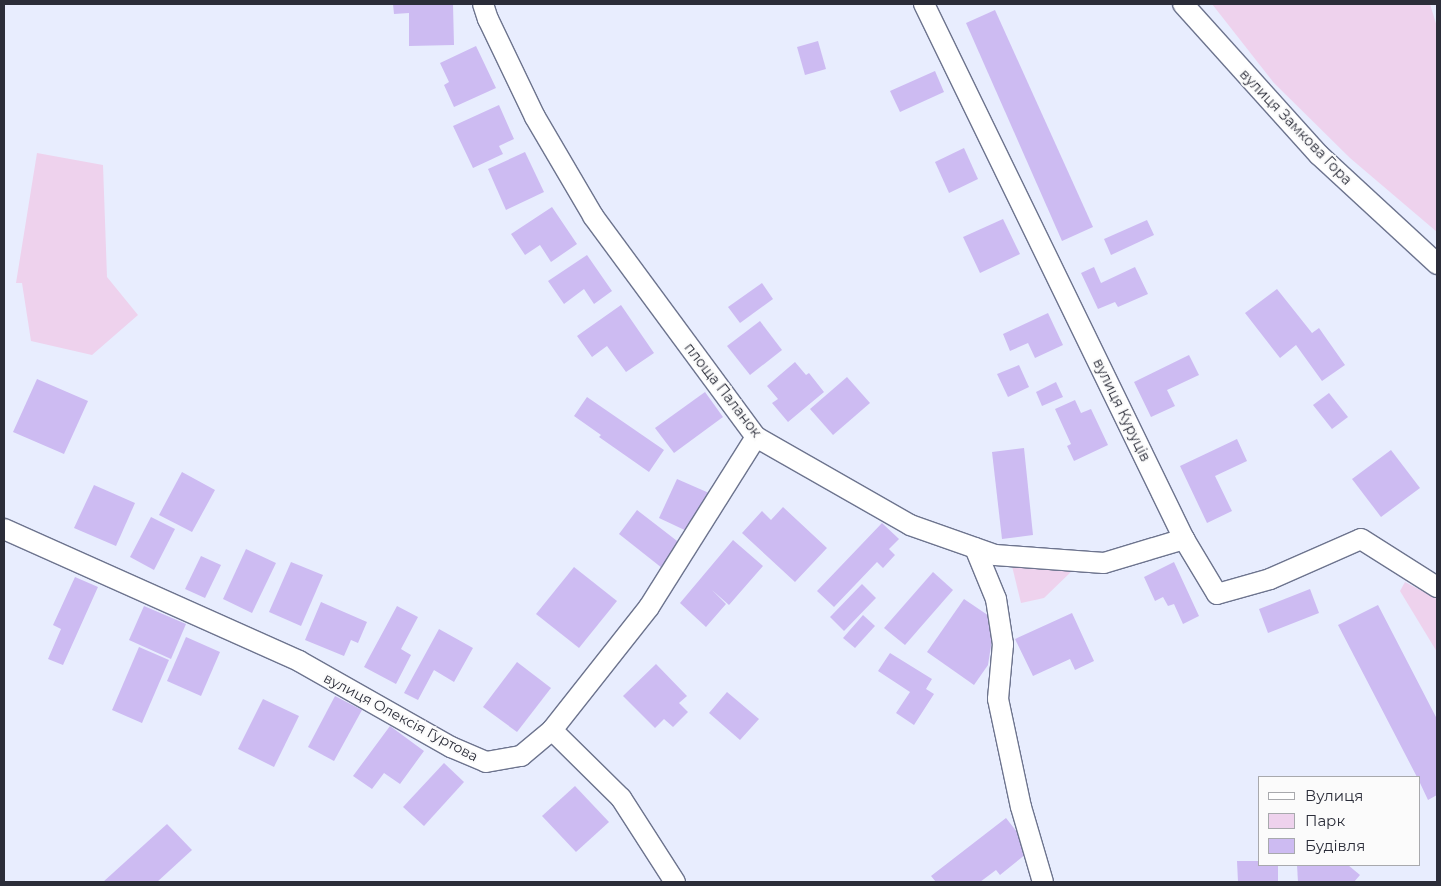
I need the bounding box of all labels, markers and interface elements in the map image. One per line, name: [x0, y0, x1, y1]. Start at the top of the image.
street label: вулиця Замкова Гора: [1236, 66, 1356, 188]
street label: площа Паланок: [681, 339, 765, 441]
street label: вулиця Куруців: [1090, 356, 1154, 464]
street label: вулиця Олексія Гуртова: [321, 669, 481, 765]
legend: [1258, 776, 1421, 866]
text: Вулиця: [1305, 786, 1363, 805]
text: Парк: [1305, 811, 1345, 830]
text: Будівля: [1305, 836, 1365, 855]

